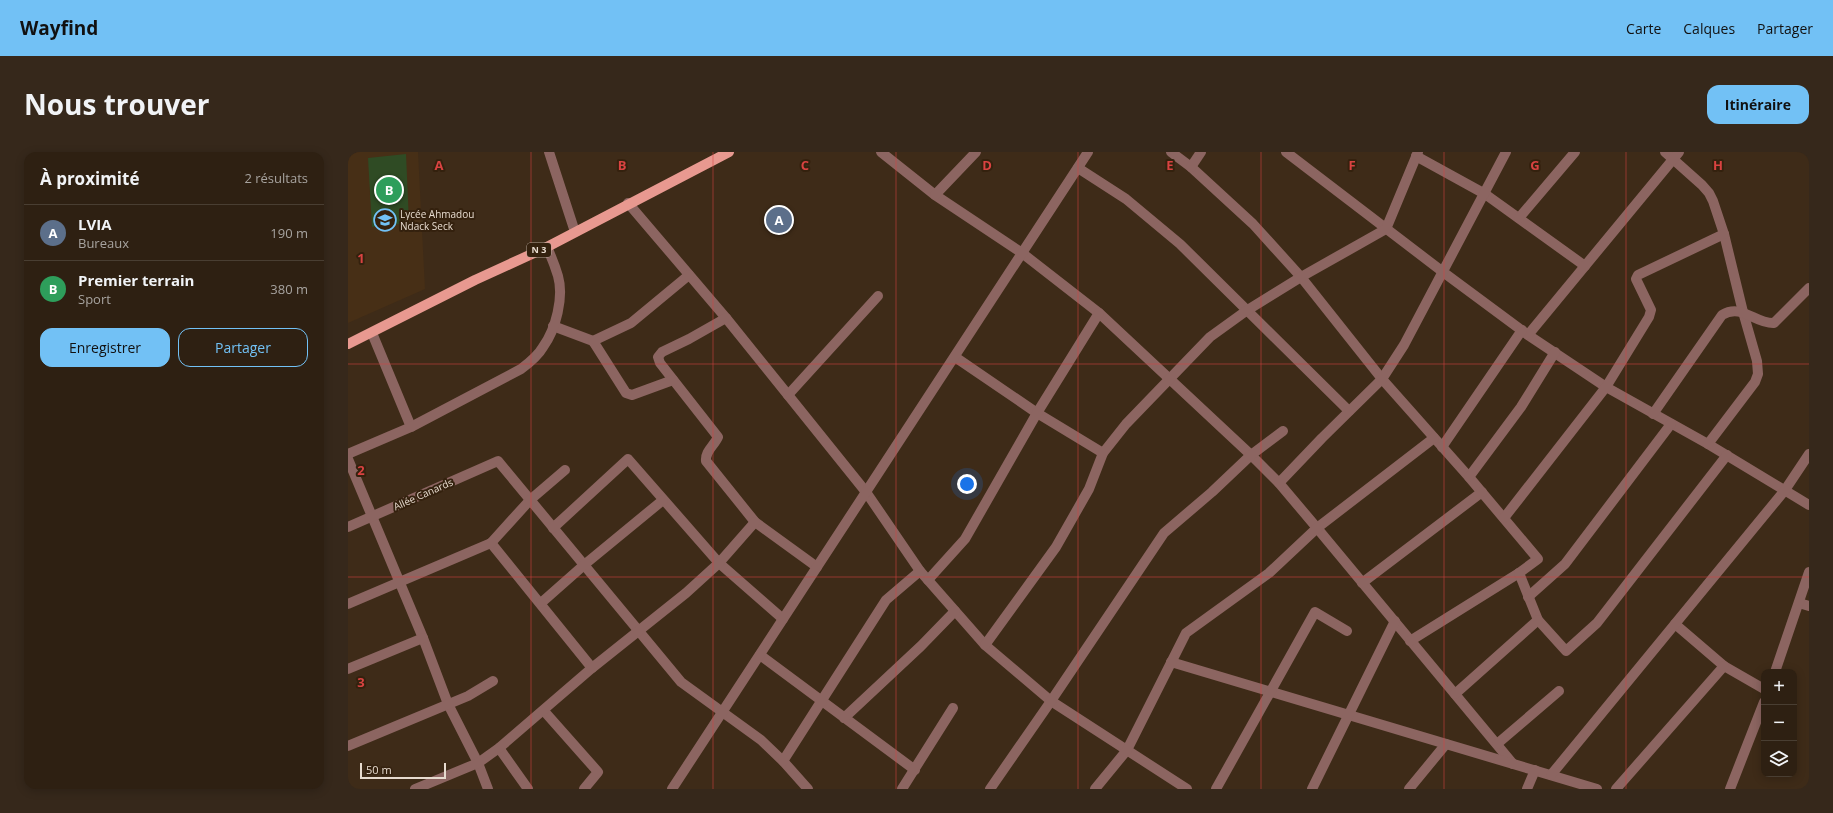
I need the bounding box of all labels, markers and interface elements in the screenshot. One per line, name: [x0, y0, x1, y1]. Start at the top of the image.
text: Wayfind: [20, 15, 98, 41]
text: Carte: [1626, 19, 1661, 38]
text: Calques: [1683, 19, 1735, 38]
text: Partager: [1757, 19, 1813, 38]
text: Nous trouver: [24, 85, 210, 123]
button: Itinéraire: [1707, 85, 1809, 124]
text: A: [435, 156, 444, 174]
text: B: [618, 156, 627, 174]
text: C: [801, 156, 809, 174]
text: D: [982, 156, 992, 174]
text: E: [1166, 156, 1174, 174]
text: F: [1348, 156, 1356, 174]
text: G: [1530, 156, 1540, 174]
text: H: [1713, 156, 1723, 174]
text: À proximité: [40, 167, 139, 190]
text: 2 résultats: [244, 169, 308, 187]
pin: B: [376, 175, 402, 205]
pin: A: [766, 205, 792, 235]
school or university icon: Lycée Ahmadou Ndack Seck: [372, 207, 398, 233]
place label: Lycée Ahmadou Ndack Seck: [400, 207, 474, 233]
text: LVIA: [78, 214, 112, 234]
text: A: [49, 224, 57, 242]
text: 190 m: [270, 224, 308, 242]
text: Bureaux: [78, 234, 129, 252]
road number: N 3: [527, 243, 551, 257]
text: 1: [357, 249, 365, 267]
text: Premier terrain: [78, 270, 194, 290]
text: B: [49, 280, 57, 298]
text: 380 m: [270, 280, 308, 298]
text: Sport: [78, 290, 111, 308]
button: Enregistrer: [40, 328, 170, 367]
button: Partager: [178, 328, 308, 367]
text: 2: [357, 461, 365, 479]
your location: [957, 474, 977, 494]
street label: Allée Canards: [391, 475, 455, 513]
map controls: [1761, 669, 1797, 777]
button: +: [1761, 669, 1797, 705]
text: 3: [357, 673, 365, 691]
button: −: [1761, 705, 1797, 741]
button: layers: [1761, 741, 1797, 777]
scale bar: [360, 761, 446, 780]
text: 50 m: [366, 762, 392, 777]

